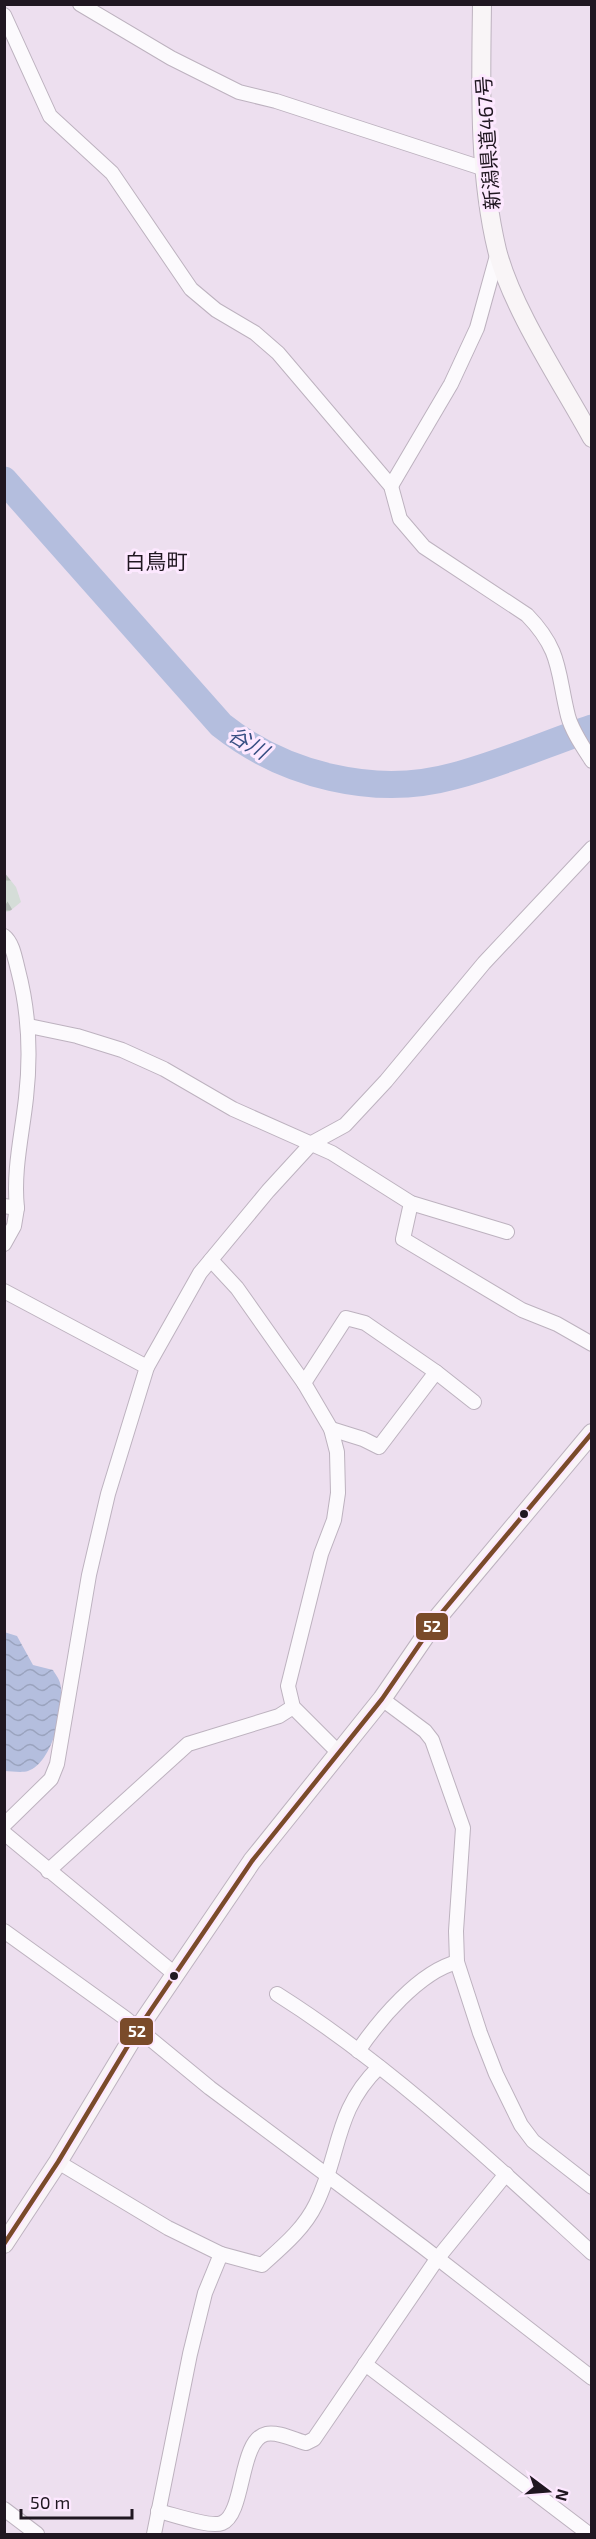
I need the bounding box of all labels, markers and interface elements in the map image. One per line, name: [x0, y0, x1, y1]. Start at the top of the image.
street label: 新潟県道467号: [470, 75, 504, 211]
district label: 白鳥町: [125, 548, 188, 573]
water label: 谷川: [225, 720, 275, 765]
unlabelled marker: [518, 1508, 530, 1520]
line badge: 52: [415, 1612, 449, 1641]
text: 52: [423, 1616, 441, 1635]
unlabelled marker: [168, 1970, 180, 1982]
line badge: 52: [119, 2017, 154, 2046]
text: 52: [128, 2021, 146, 2040]
north arrow: [518, 2461, 578, 2521]
scale bar: [21, 2482, 132, 2520]
text: N: [552, 2487, 574, 2503]
text: 50 m: [30, 2491, 70, 2513]

